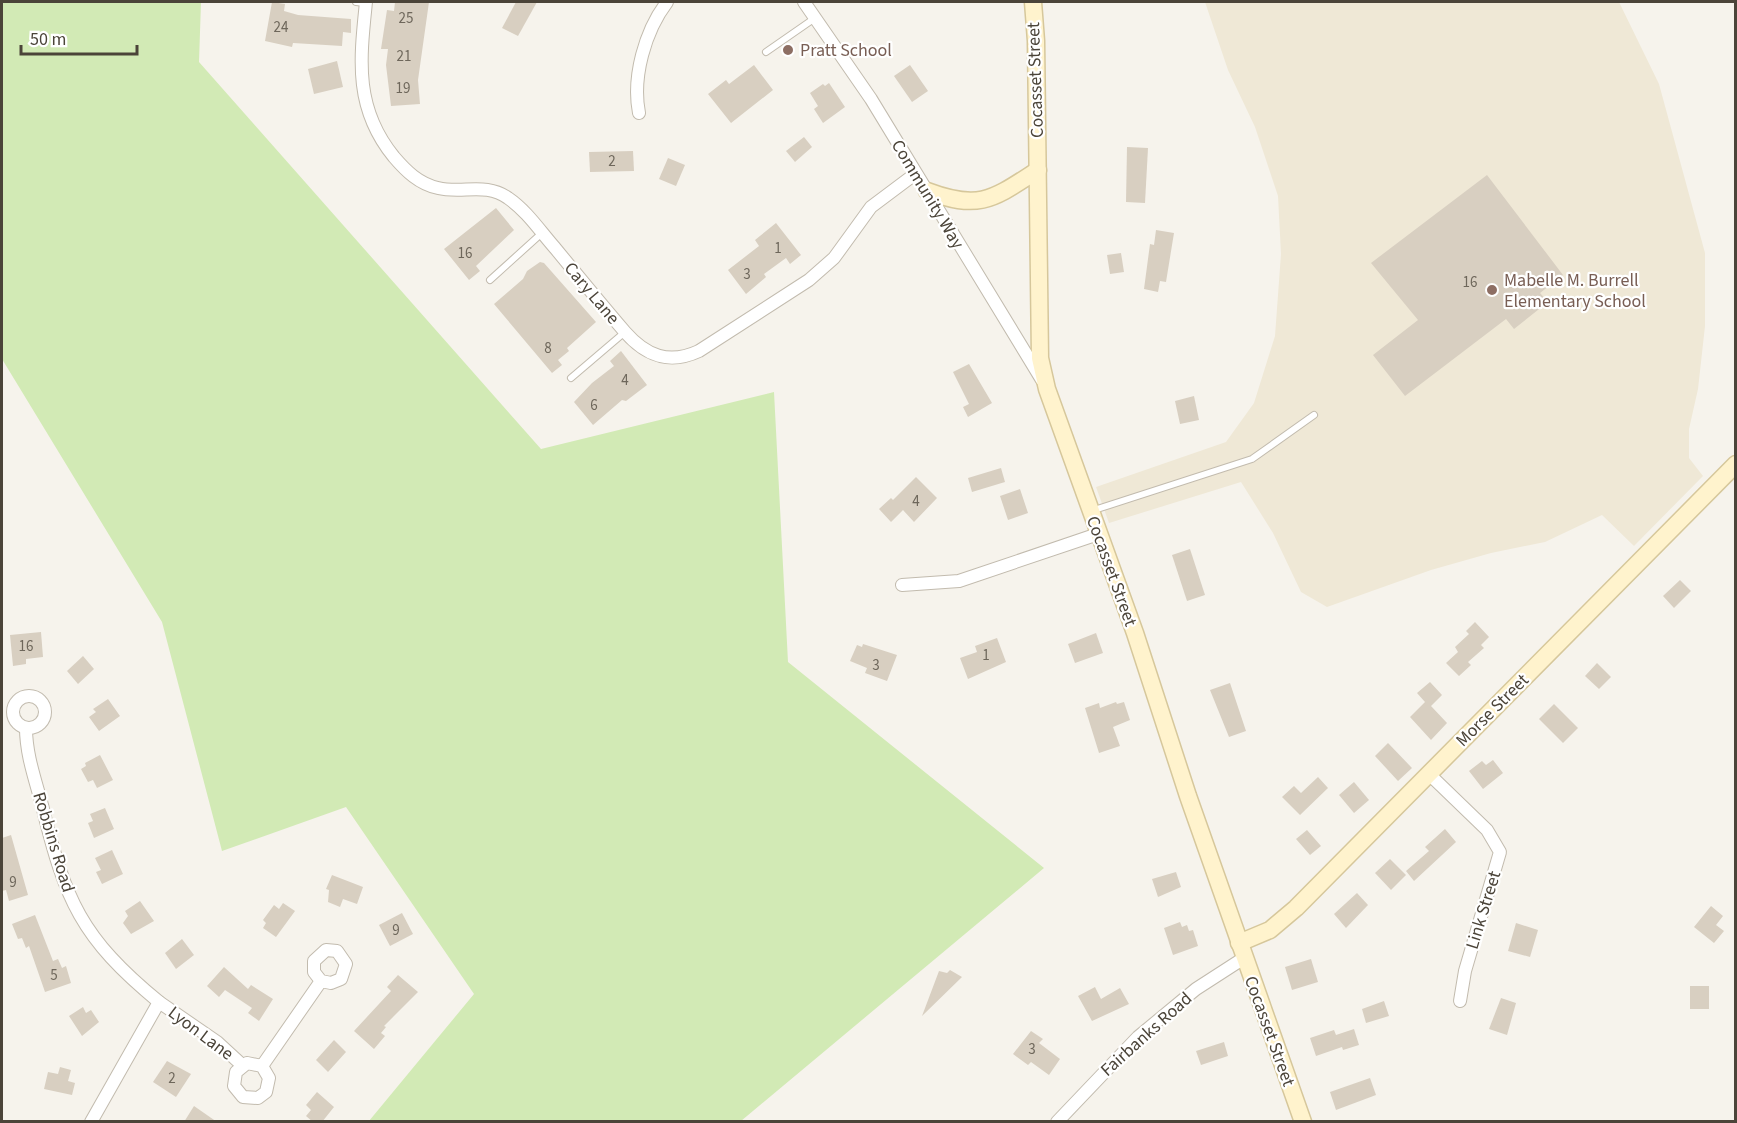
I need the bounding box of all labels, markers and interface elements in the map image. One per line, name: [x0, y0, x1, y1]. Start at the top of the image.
house number: 25: [399, 8, 413, 29]
house number: 24: [274, 17, 289, 38]
scale bar: [21, 18, 136, 56]
street label: Cocasset Street: [1021, 22, 1050, 138]
text: 50 m: [30, 27, 66, 52]
place label: Pratt School: [800, 38, 892, 63]
marker: Pratt School: [781, 43, 795, 57]
house number: 21: [397, 46, 411, 67]
house number: 19: [396, 78, 410, 99]
street label: Community Way: [885, 135, 970, 254]
house number: 2: [608, 151, 616, 172]
house number: 1: [774, 238, 782, 259]
house number: 16: [458, 243, 472, 264]
street label: Cary Lane: [558, 257, 625, 330]
house number: 3: [743, 264, 751, 285]
place label: Mabelle M. Burrell Elementary School: [1504, 268, 1646, 314]
house number: 16: [1463, 272, 1477, 293]
marker: Mabelle M. Burrell Elementary School: [1485, 283, 1499, 297]
house number: 8: [544, 338, 552, 359]
house number: 4: [621, 370, 629, 391]
house number: 6: [590, 395, 598, 416]
house number: 4: [912, 491, 920, 512]
street label: Cocasset Street: [1080, 513, 1143, 630]
house number: 16: [19, 636, 33, 657]
house number: 1: [982, 645, 990, 666]
house number: 3: [872, 655, 880, 676]
street label: Morse Street: [1450, 668, 1534, 752]
street label: Robbins Road: [26, 789, 81, 895]
street label: Link Street: [1460, 868, 1507, 952]
house number: 9: [9, 872, 17, 893]
house number: 9: [392, 920, 400, 941]
house number: 5: [50, 965, 58, 986]
street label: Cocasset Street: [1238, 973, 1301, 1090]
street label: Fairbanks Road: [1095, 986, 1198, 1082]
street label: Lyon Lane: [163, 1000, 239, 1066]
house number: 3: [1028, 1039, 1036, 1060]
house number: 2: [168, 1068, 176, 1089]

